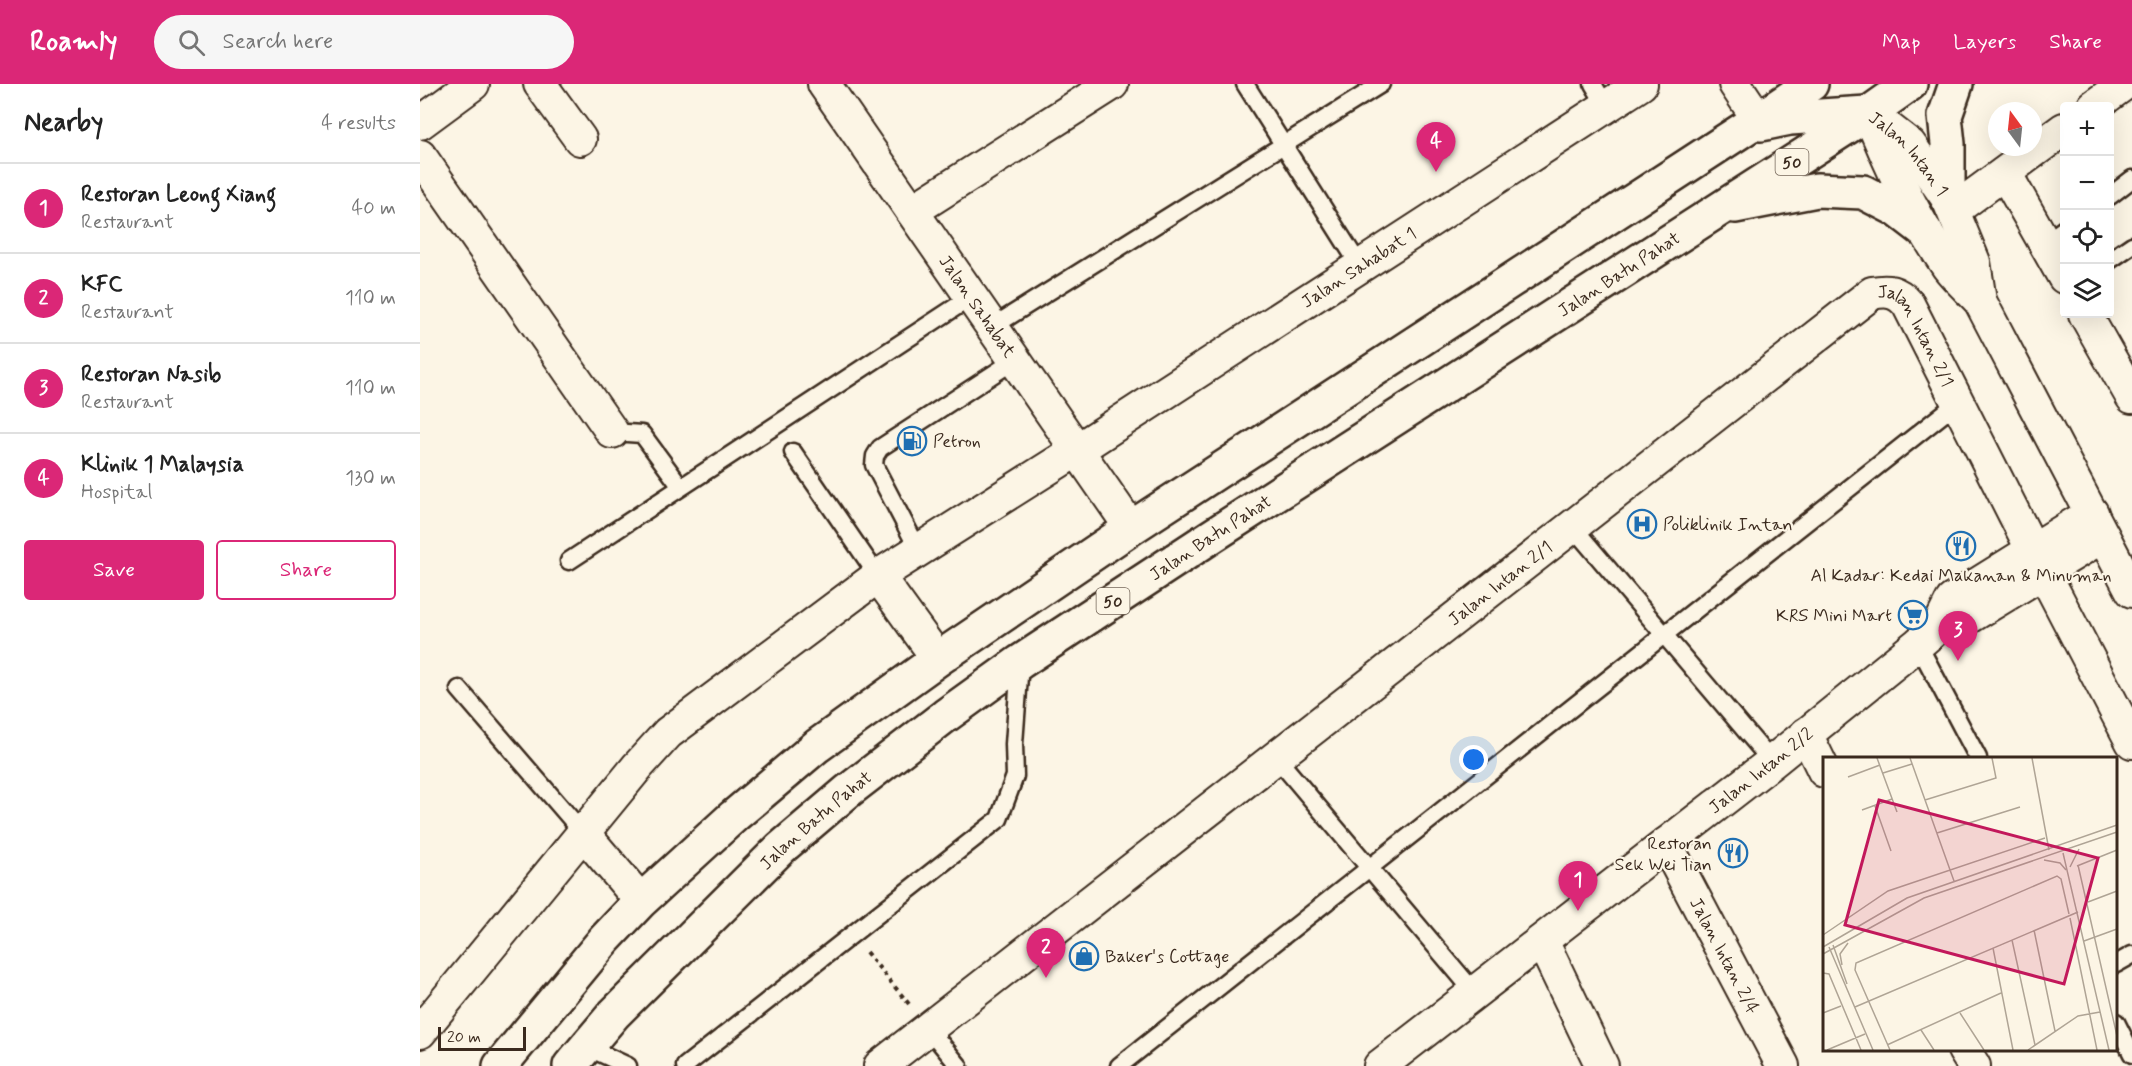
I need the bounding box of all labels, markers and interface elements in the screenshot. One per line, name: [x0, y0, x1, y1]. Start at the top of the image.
search box: [154, 15, 574, 69]
text: Roamly: [30, 24, 118, 61]
icon: search: [175, 26, 208, 59]
text: Search here: [223, 28, 333, 56]
text: Map: [1882, 28, 1920, 56]
text: Layers: [1953, 28, 2016, 56]
text: Share: [2049, 28, 2102, 56]
north arrow: [1988, 102, 2042, 156]
map controls: [2060, 102, 2114, 318]
button: +: [2060, 102, 2114, 156]
text: Nearby: [24, 106, 103, 140]
street label: Jalan Intan 1: [1863, 106, 1953, 201]
text: 4 results: [321, 110, 396, 137]
pin: 4: [1416, 122, 1456, 172]
road number: 50: [1776, 149, 1808, 175]
button: −: [2060, 156, 2114, 210]
text: Restoran Leong Xiang: [81, 181, 276, 209]
text: 1: [39, 195, 48, 222]
text: 40 m: [352, 195, 396, 222]
text: Restaurant: [81, 209, 174, 236]
button: locate: [2060, 210, 2114, 264]
street label: Jalan Sahabat 1: [1297, 222, 1421, 314]
street label: Jalan Batu Pahat: [1554, 227, 1685, 323]
street label: Jalan Sahabat: [933, 251, 1021, 363]
button: layers: [2060, 264, 2114, 318]
text: KFC: [81, 271, 123, 299]
street label: Jalan Intan 2/1: [1877, 280, 1959, 391]
text: 2: [39, 285, 48, 312]
text: 110 m: [345, 285, 396, 312]
text: Restaurant: [81, 299, 174, 326]
text: Restoran Nasib: [81, 361, 221, 389]
text: 3: [39, 375, 48, 402]
text: 110 m: [345, 375, 396, 402]
text: Restaurant: [81, 389, 174, 416]
fuel station icon: Petron: [896, 425, 928, 457]
place label: Petron: [933, 430, 981, 454]
text: Klinik 1 Malaysia: [81, 451, 244, 479]
text: 4: [38, 465, 49, 492]
text: 130 m: [345, 465, 396, 492]
text: Hospital: [81, 479, 152, 506]
street label: Jalan Batu Pahat: [1145, 490, 1276, 587]
hospital icon: Poliklinik Intan: [1626, 508, 1658, 540]
place label: Poliklinik Intan: [1663, 513, 1793, 537]
restaurant icon: Al Kadar: Kedai Makanan & Minuman: [1945, 530, 1977, 562]
street label: Jalan Intan 2/1: [1444, 536, 1558, 632]
button: Save: [24, 540, 204, 600]
button: Share: [216, 540, 396, 600]
place label: Al Kadar: Kedai Makanan & Minuman: [1810, 564, 2112, 588]
road number: 50: [1096, 588, 1130, 614]
supermarket icon: KRS Mini Mart: [1897, 599, 1929, 631]
place label: KRS Mini Mart: [1776, 604, 1892, 628]
pin: 3: [1938, 612, 1978, 661]
street label: Jalan Intan 2/2: [1704, 722, 1819, 820]
your location: [1459, 745, 1488, 774]
inset map: [1823, 757, 2117, 1051]
street label: Jalan Batu Pahat: [755, 766, 877, 876]
place label: Restoran Sek Wei Tian: [1615, 832, 1712, 877]
restaurant icon: Restoran Sek Wei Tian: [1717, 837, 1749, 869]
pin: 1: [1558, 862, 1598, 911]
street label: Jalan Intan 2/4: [1683, 894, 1764, 1018]
pin: 2: [1026, 928, 1066, 978]
shop icon: Baker's Cottage: [1068, 940, 1100, 972]
place label: Baker's Cottage: [1105, 945, 1229, 969]
scale bar: [438, 1024, 526, 1052]
text: 20 m: [447, 1027, 481, 1048]

